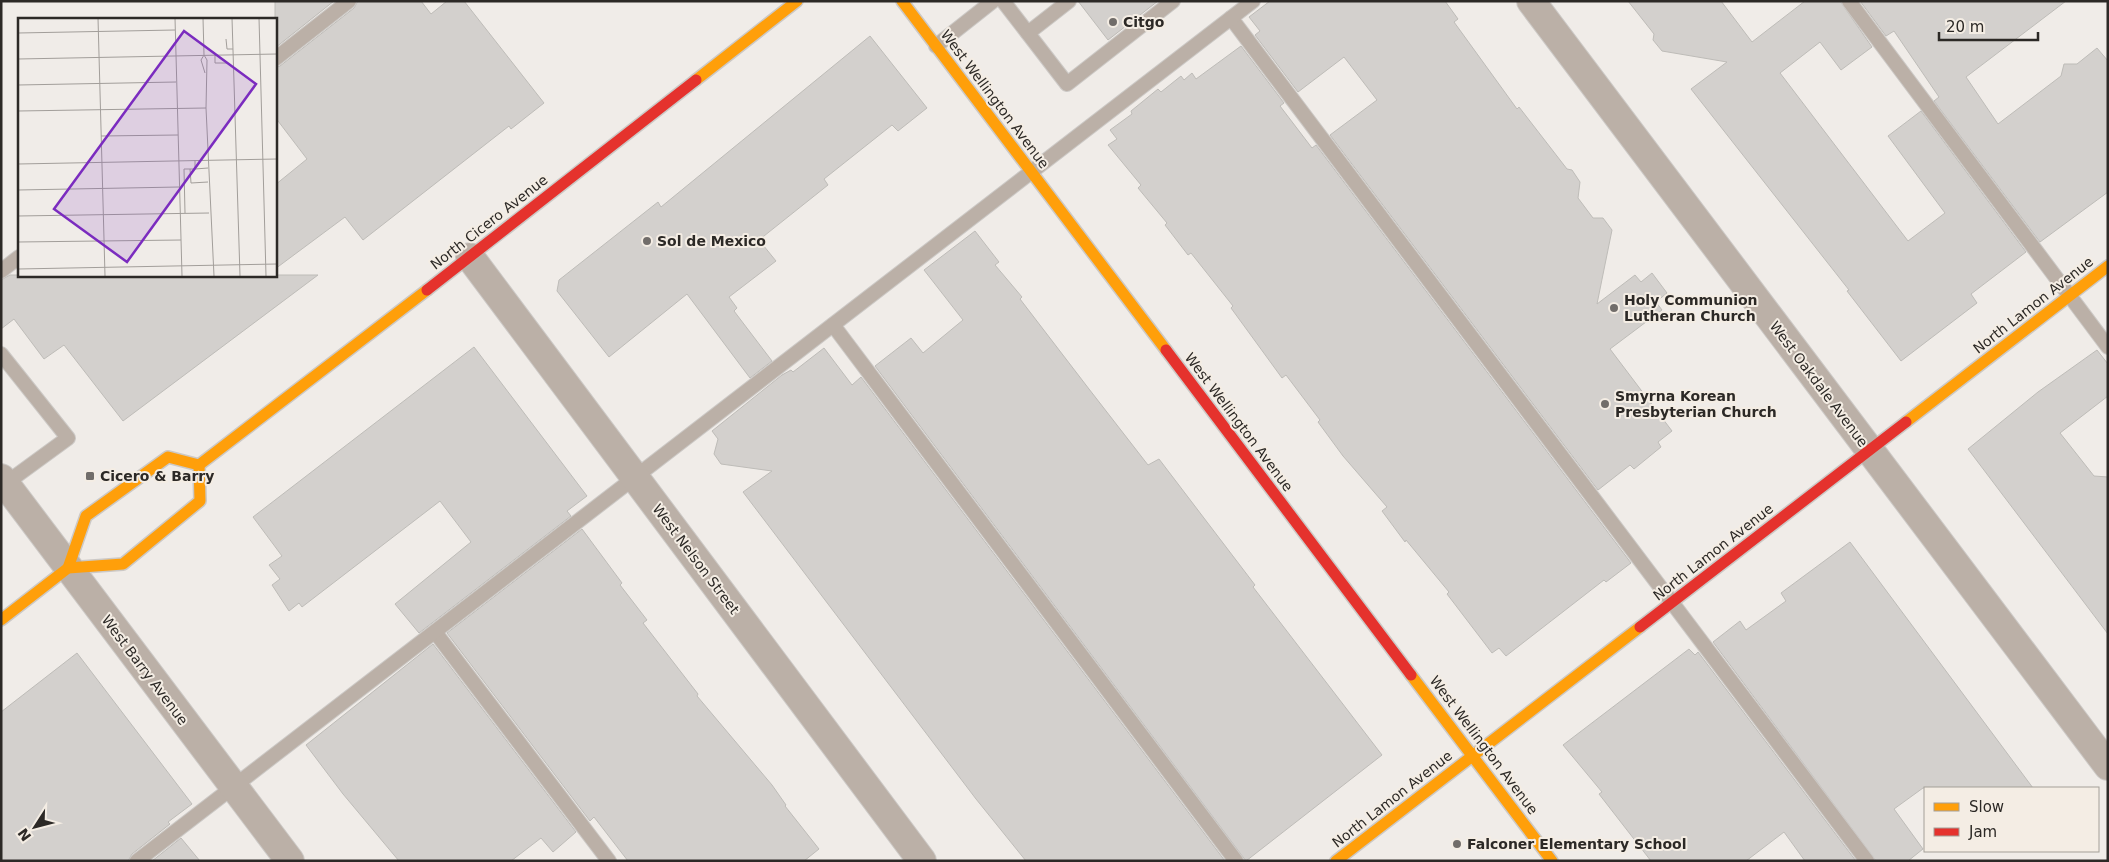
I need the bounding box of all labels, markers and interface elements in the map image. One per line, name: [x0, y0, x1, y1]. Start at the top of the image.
scale bar: [1939, 10, 2038, 42]
place label: Citgo: [1123, 14, 1165, 30]
marker: Citgo: [1107, 16, 1119, 28]
inset map: [18, 18, 276, 276]
text: 20 m: [1946, 18, 1984, 36]
street label: West Wellington Avenue: [938, 27, 1052, 171]
street label: North Cicero Avenue: [427, 171, 551, 273]
place label: Sol de Mexico: [657, 233, 766, 249]
marker: Sol de Mexico: [641, 235, 653, 247]
street label: North Lamon Avenue: [1970, 253, 2096, 357]
place label: Holy Communion Lutheran Church: [1624, 292, 1758, 324]
marker: Holy Communion Lutheran Church: [1608, 302, 1620, 314]
street label: West Oakdale Avenue: [1767, 318, 1871, 450]
street label: West Wellington Avenue: [1182, 350, 1296, 494]
place label: Smyrna Korean Presbyterian Church: [1615, 388, 1777, 420]
marker: Smyrna Korean Presbyterian Church: [1599, 398, 1611, 410]
place label: Cicero & Barry: [100, 468, 214, 484]
marker: Cicero & Barry: [84, 470, 96, 482]
street label: North Lamon Avenue: [1650, 500, 1776, 604]
street label: West Nelson Street: [649, 501, 743, 618]
street label: West Barry Avenue: [99, 612, 191, 728]
street label: West Wellington Avenue: [1427, 673, 1541, 817]
street label: North Lamon Avenue: [1329, 747, 1455, 851]
legend: [1924, 787, 2099, 852]
text: Slow: [1969, 798, 2004, 816]
north arrow: [10, 802, 60, 852]
text: Jam: [1968, 823, 1997, 841]
text: N: [15, 825, 34, 844]
place label: Falconer Elementary School: [1467, 836, 1686, 852]
marker: Falconer Elementary School: [1451, 838, 1463, 850]

